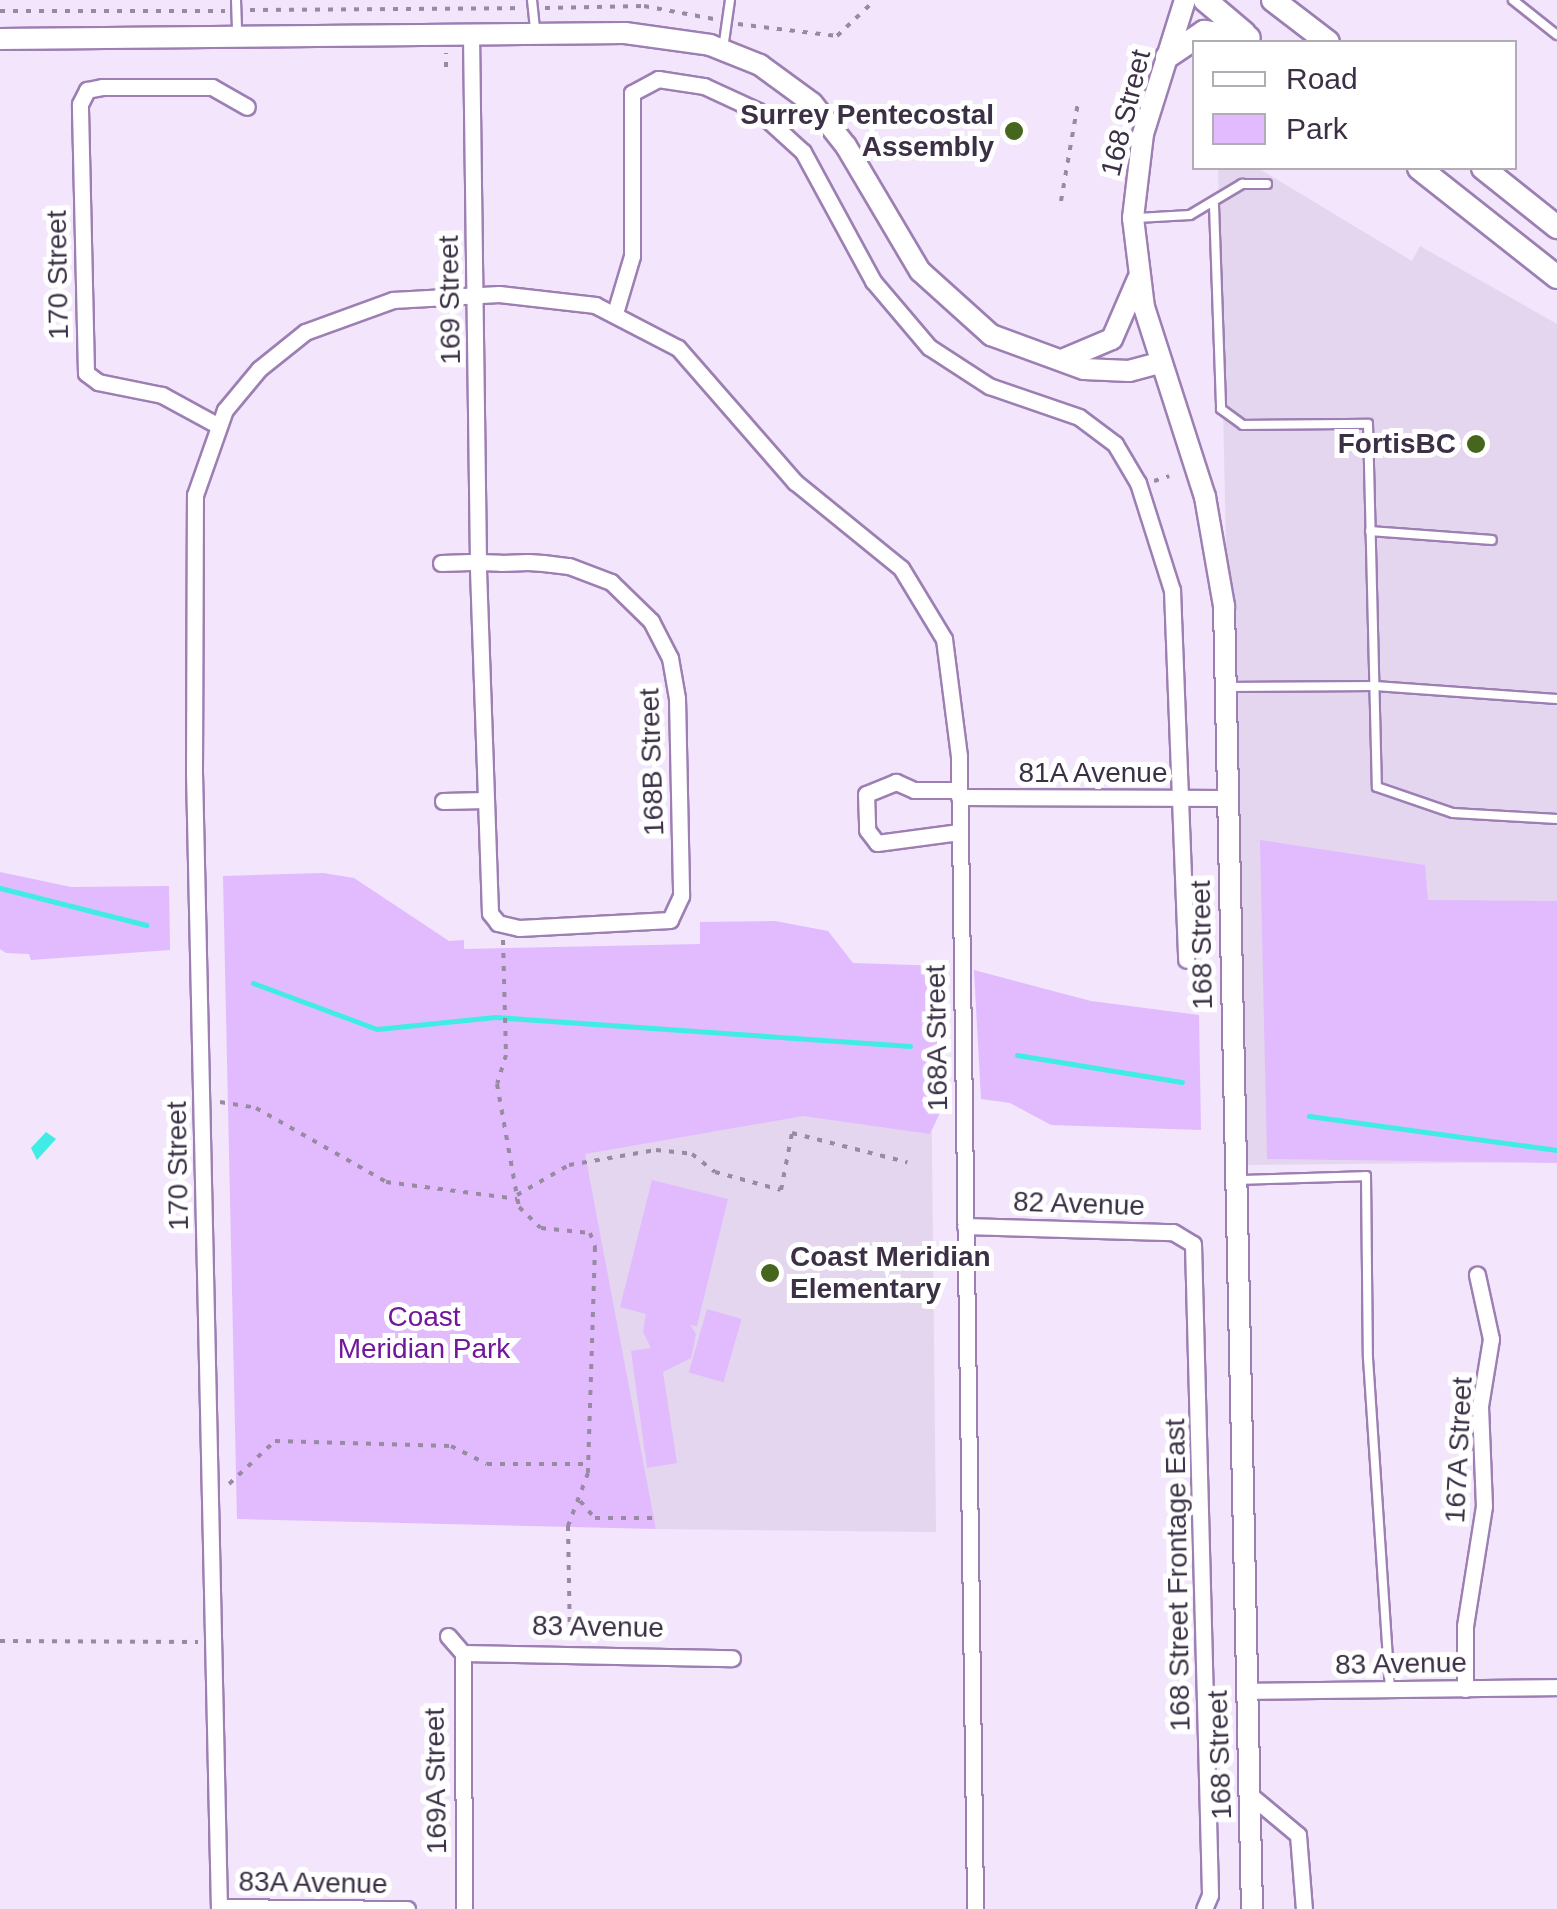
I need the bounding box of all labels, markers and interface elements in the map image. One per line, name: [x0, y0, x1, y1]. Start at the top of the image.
legend: [1192, 40, 1517, 170]
street label: 168 Street: [1094, 46, 1158, 180]
text: Road: [1286, 62, 1358, 95]
place label: Surrey Pentecostal Assembly: [740, 98, 994, 164]
text: Park: [1286, 112, 1348, 145]
marker: Surrey Pentecostal Assembly: [1003, 120, 1025, 142]
street label: 170 Street: [40, 210, 76, 340]
street label: 169 Street: [432, 235, 468, 365]
place label: FortisBC: [1338, 427, 1456, 461]
marker: FortisBC: [1465, 433, 1487, 455]
street label: 168B Street: [633, 688, 671, 836]
street label: 81A Avenue: [1017, 756, 1169, 790]
street label: 168 Street: [1184, 880, 1220, 1010]
street label: 168A Street: [919, 964, 955, 1112]
street label: 170 Street: [160, 1101, 196, 1231]
street label: 82 Avenue: [1012, 1185, 1146, 1223]
place label: Coast Meridian Elementary: [790, 1240, 991, 1306]
marker: Coast Meridian Elementary: [759, 1262, 781, 1284]
park label: Coast Meridian Park: [338, 1300, 510, 1366]
street label: 167A Street: [1438, 1375, 1480, 1525]
street label: 168 Street Frontage East: [1158, 1418, 1198, 1732]
street label: 83 Avenue: [531, 1609, 665, 1645]
street label: 83 Avenue: [1334, 1646, 1468, 1682]
street label: 168 Street: [1201, 1690, 1239, 1820]
street label: 169A Street: [418, 1707, 454, 1855]
street label: 83A Avenue: [237, 1865, 389, 1901]

